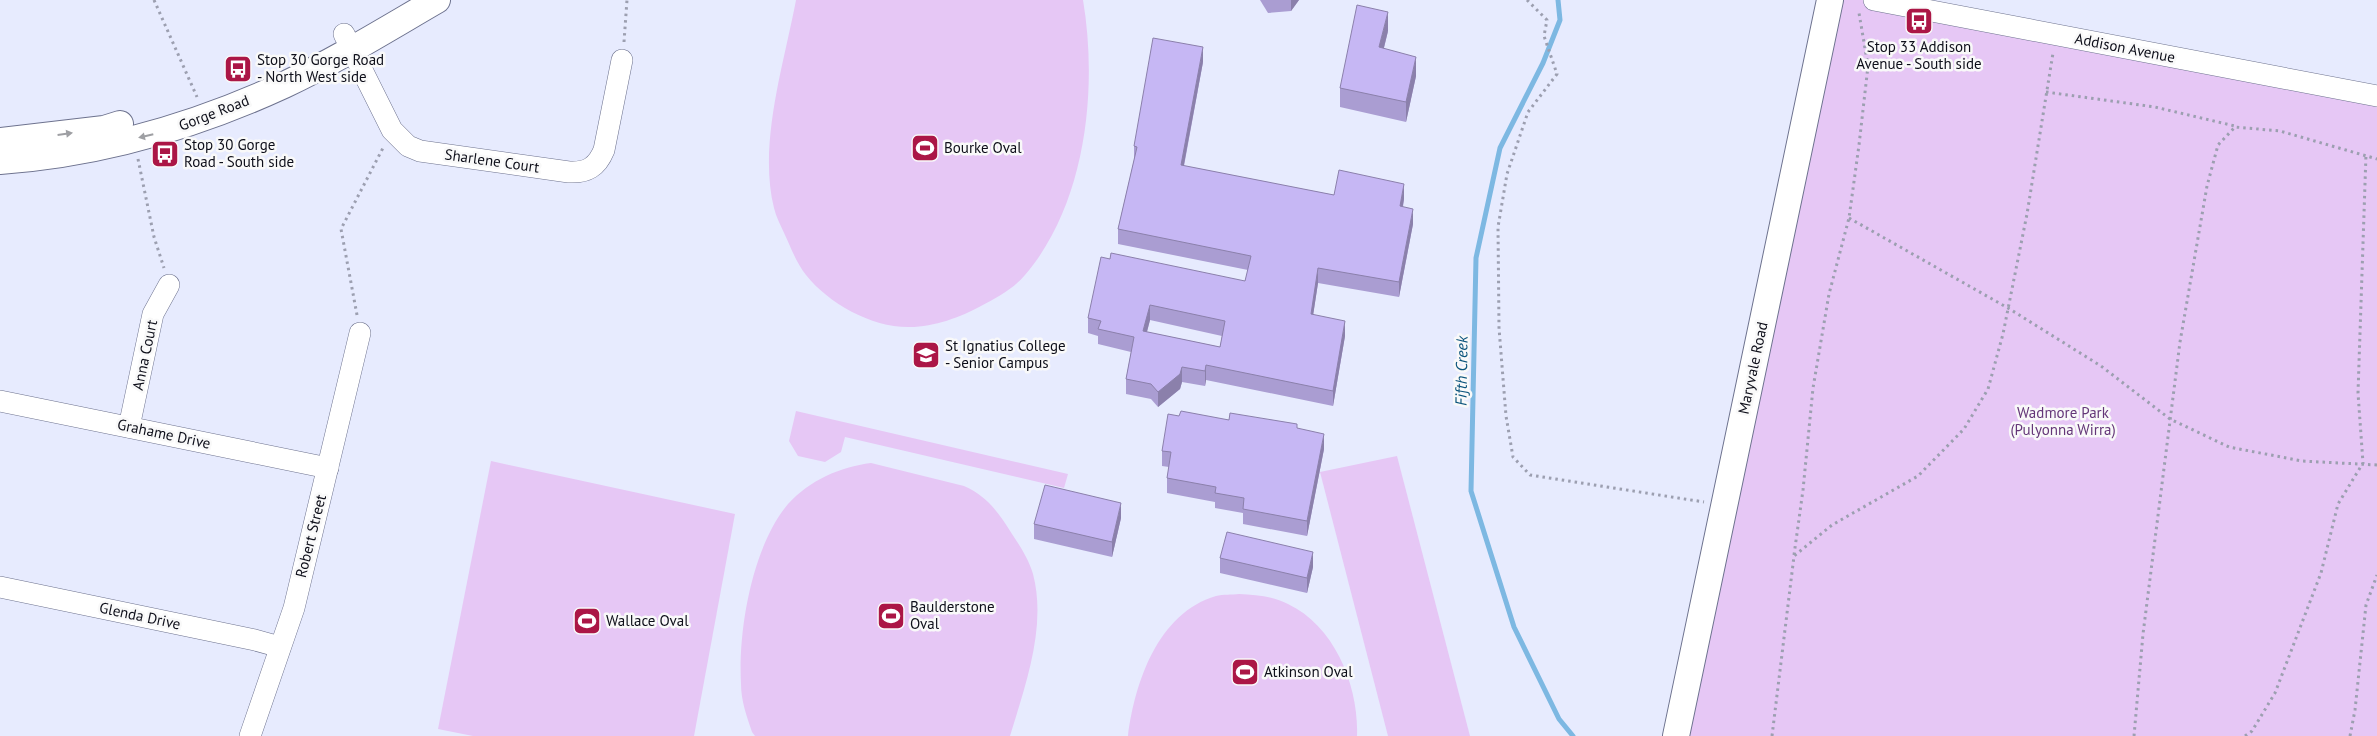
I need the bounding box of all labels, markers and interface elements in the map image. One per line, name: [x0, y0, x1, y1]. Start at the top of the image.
bus stop icon: Stop 33 Addison Avenue - South side: [1904, 6, 1934, 36]
street label: Addison Avenue: [2073, 28, 2177, 67]
place label: Stop 33 Addison Avenue - South side: [1856, 37, 1982, 73]
place label: Stop 30 Gorge Road - North West side: [257, 50, 384, 86]
bus stop icon: Stop 30 Gorge Road - North West side: [223, 54, 253, 84]
street label: Gorge Road: [176, 90, 252, 135]
one-way arrow: [58, 130, 74, 138]
one-way arrow: [138, 132, 153, 140]
sports icon: Bourke Oval: [910, 133, 940, 163]
place label: Stop 30 Gorge Road - South side: [184, 135, 294, 171]
place label: Bourke Oval: [944, 138, 1022, 157]
bus stop icon: Stop 30 Gorge Road - South side: [150, 139, 180, 169]
street label: Sharlene Court: [444, 144, 541, 177]
street label: Anna Court: [128, 318, 161, 392]
street label: Maryvale Road: [1733, 320, 1772, 416]
water label: Fifth Creek: [1450, 335, 1472, 406]
place label: St Ignatius College - Senior Campus: [945, 336, 1066, 372]
school or university icon: St Ignatius College - Senior Campus: [911, 340, 941, 370]
park label: Wadmore Park (Pulyonna Wirra): [2010, 403, 2116, 439]
street label: Grahame Drive: [116, 414, 212, 453]
street label: Robert Street: [291, 492, 330, 579]
place label: Baulderstone Oval: [910, 597, 995, 633]
street label: Glenda Drive: [98, 598, 182, 633]
sports icon: Baulderstone Oval: [876, 601, 906, 631]
sports icon: Wallace Oval: [572, 606, 602, 636]
place label: Wallace Oval: [606, 611, 689, 630]
sports icon: Atkinson Oval: [1230, 657, 1260, 687]
place label: Atkinson Oval: [1264, 662, 1353, 681]

